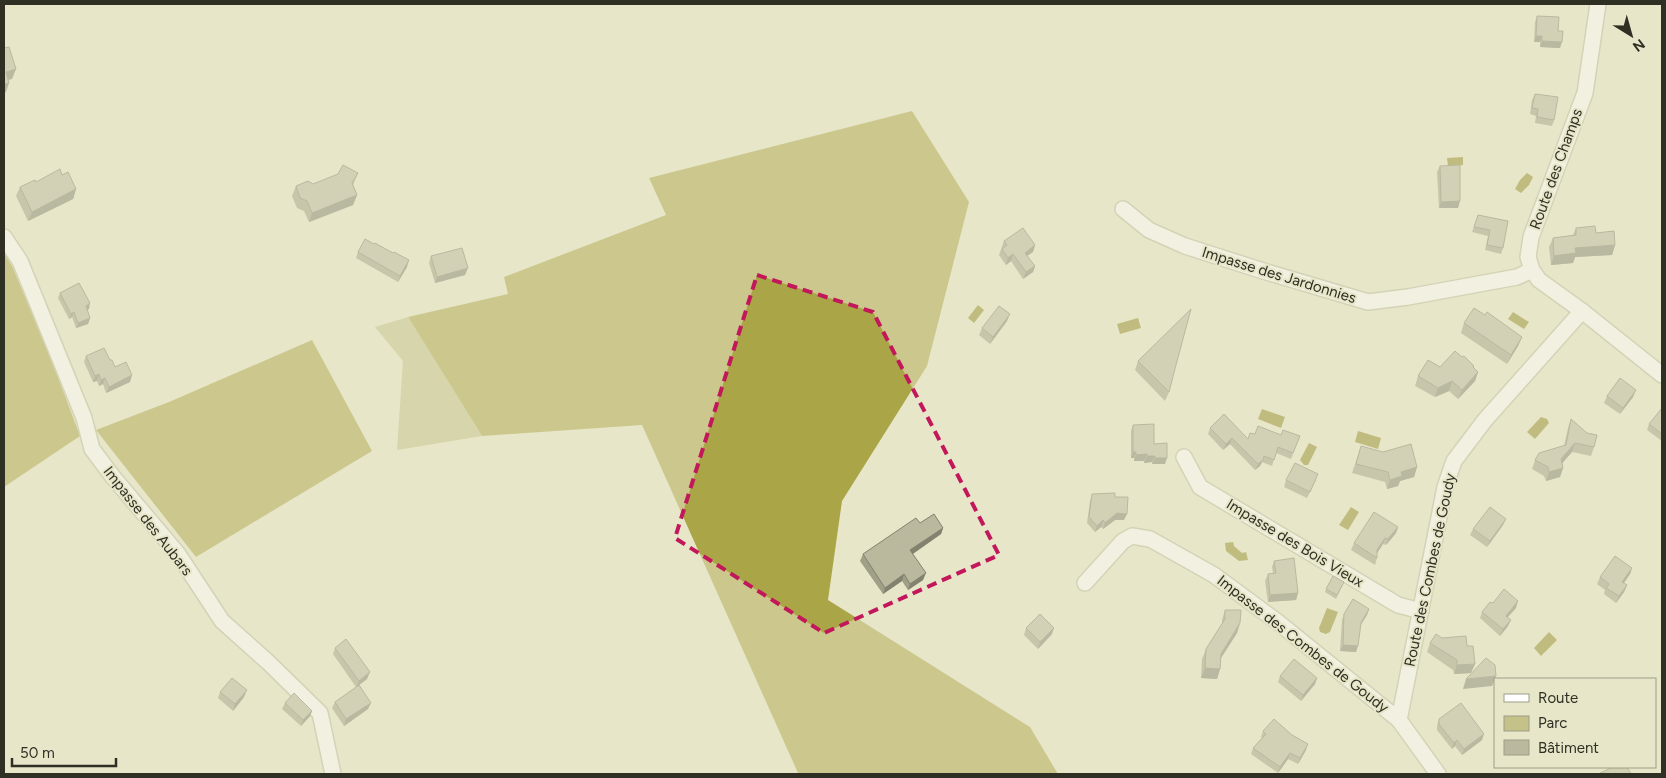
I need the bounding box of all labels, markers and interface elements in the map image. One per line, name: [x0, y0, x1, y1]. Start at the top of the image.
north arrow: [1606, 10, 1656, 60]
text: N: [1629, 35, 1648, 55]
street label: Route des Champs: [1526, 106, 1586, 232]
street label: Impasse des Jardonnies: [1200, 243, 1358, 307]
street label: Impasse des Aubars: [100, 463, 196, 579]
street label: Route des Combes de Goudy: [1401, 471, 1459, 668]
street label: Impasse des Bois Vieux: [1223, 495, 1367, 591]
street label: Impasse des Combes de Goudy: [1214, 571, 1392, 717]
legend: [1494, 678, 1656, 768]
text: Route: [1538, 689, 1578, 707]
text: Parc: [1538, 714, 1567, 732]
scale bar: [12, 736, 116, 768]
text: Bâtiment: [1538, 739, 1599, 757]
text: 50 m: [20, 744, 55, 762]

